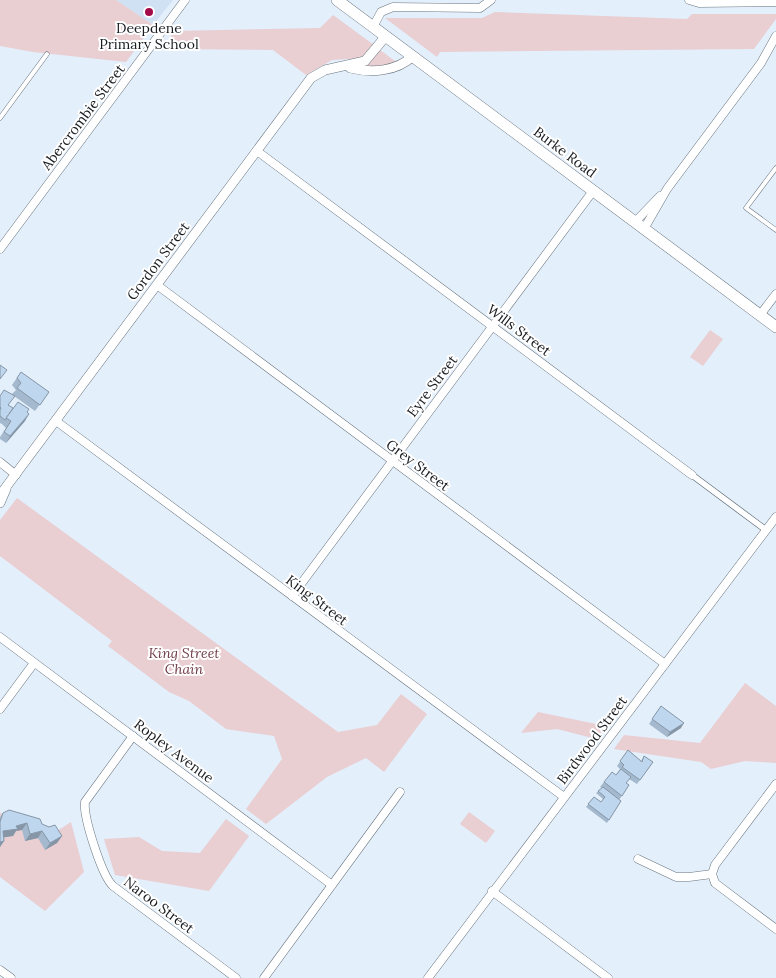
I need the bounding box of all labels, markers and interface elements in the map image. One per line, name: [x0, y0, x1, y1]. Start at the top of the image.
marker: Deepdene Primary School: [143, 6, 155, 18]
place label: Deepdene Primary School: [99, 19, 199, 53]
street label: Abercrombie Street: [37, 60, 129, 174]
street label: Burke Road: [530, 122, 600, 182]
street label: Gordon Street: [123, 218, 194, 304]
street label: Wills Street: [484, 300, 555, 360]
street label: Eyre Street: [403, 351, 461, 421]
street label: Grey Street: [383, 435, 454, 495]
street label: King Street: [282, 571, 352, 630]
park label: King Street Chain: [149, 644, 220, 678]
street label: Birdwood Street: [553, 692, 631, 788]
street label: Ropley Avenue: [131, 715, 218, 787]
street label: Naroo Street: [120, 873, 198, 938]

